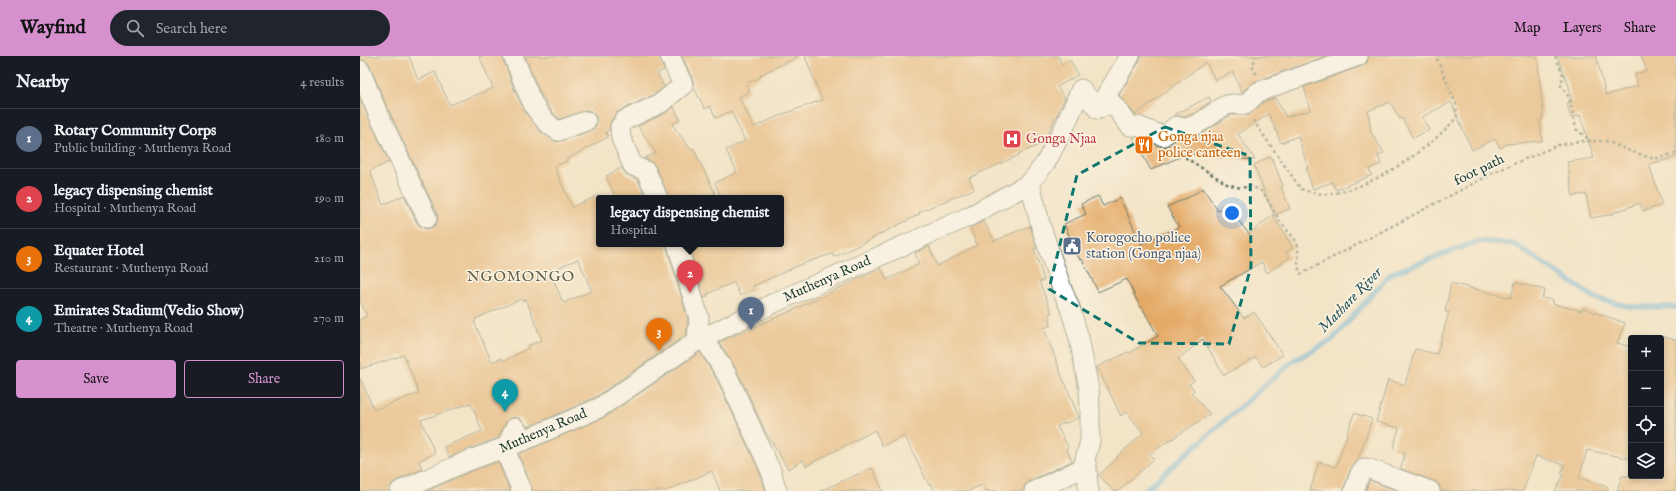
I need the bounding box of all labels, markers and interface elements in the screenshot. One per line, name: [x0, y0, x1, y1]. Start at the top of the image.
search box: [110, 10, 390, 46]
text: Wayfind: [20, 16, 86, 40]
icon: search: [124, 17, 146, 39]
text: Search here: [156, 19, 227, 38]
text: Map: [1514, 19, 1541, 37]
text: Layers: [1563, 19, 1602, 37]
text: Share: [1624, 19, 1656, 37]
text: Nearby: [16, 72, 69, 93]
text: 4 results: [300, 74, 344, 91]
text: Rotary Community Corps: [54, 121, 216, 140]
hospital icon: Gonga Njaa: [1001, 128, 1023, 150]
place label: Gonga njaa police canteen: [1158, 128, 1241, 162]
text: 1: [27, 130, 31, 147]
text: 180 m: [315, 130, 344, 147]
place label: Gonga Njaa: [1026, 130, 1097, 148]
restaurant icon: Gonga njaa police canteen: [1133, 134, 1155, 156]
text: Public building · Muthenya Road: [54, 140, 231, 157]
street label: foot path: [1451, 150, 1508, 190]
text: legacy dispensing chemist: [54, 181, 213, 200]
text: 2: [26, 190, 32, 207]
text: 190 m: [314, 190, 344, 207]
popup: [596, 195, 784, 247]
text: Hospital · Muthenya Road: [54, 200, 196, 217]
text: legacy dispensing chemist: [611, 203, 769, 222]
your location: [1222, 203, 1242, 223]
text: Hospital: [611, 222, 657, 239]
place label: Korogocho police station (Gonga njaa): [1086, 229, 1201, 263]
public building icon: Korogocho police station (Gonga njaa): [1061, 235, 1083, 257]
text: Equater Hotel: [54, 241, 144, 260]
text: 3: [27, 250, 31, 267]
text: 210 m: [314, 250, 344, 267]
street label: Muthenya Road: [780, 251, 874, 306]
text: Restaurant · Muthenya Road: [54, 260, 209, 277]
pin: 2: [677, 260, 703, 293]
water label: Mathare River: [1314, 263, 1387, 337]
district label: NGOMONGO: [467, 267, 575, 286]
pin: 1: [738, 297, 764, 330]
text: Emirates Stadium(Vedio Show): [54, 301, 244, 320]
text: 4: [26, 310, 32, 327]
text: 270 m: [313, 310, 344, 327]
pin: 3: [646, 318, 672, 351]
text: Theatre · Muthenya Road: [54, 320, 193, 337]
map controls: [1628, 335, 1664, 479]
button: +: [1628, 335, 1664, 371]
button: Save: [16, 360, 176, 398]
button: Share: [184, 360, 344, 398]
button: −: [1628, 371, 1664, 407]
pin: 4: [492, 379, 518, 412]
street label: Muthenya Road: [496, 404, 590, 458]
button: locate: [1628, 407, 1664, 443]
button: layers: [1628, 443, 1664, 479]

